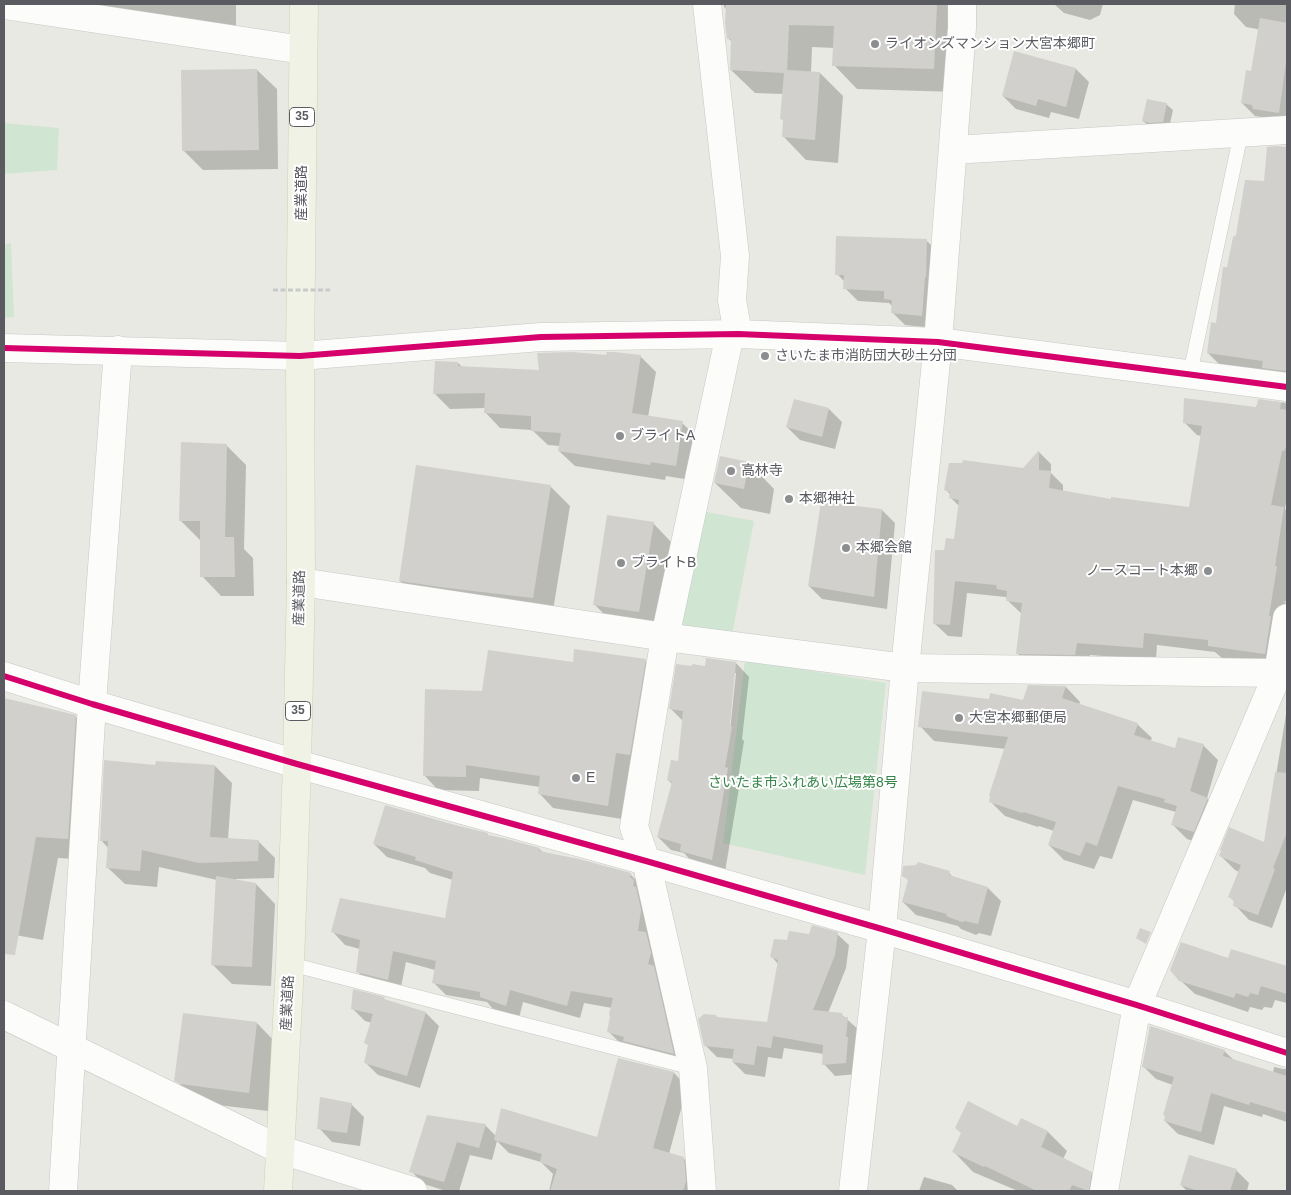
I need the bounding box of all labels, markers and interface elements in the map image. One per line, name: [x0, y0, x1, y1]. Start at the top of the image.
place label: ライオンズマンション大宮本郷町: [885, 36, 1095, 52]
marker: ライオンズマンション大宮本郷町: [869, 38, 881, 50]
road number: 35: [290, 108, 314, 126]
street label: 産業道路: [294, 165, 310, 221]
place label: さいたま市消防団大砂土分団: [775, 348, 957, 364]
marker: さいたま市消防団大砂土分団: [759, 350, 771, 362]
place label: ブライトA: [630, 428, 695, 444]
marker: ブライトA: [614, 430, 626, 442]
place label: 高林寺: [741, 463, 783, 479]
marker: 高林寺: [725, 465, 737, 477]
place label: 本郷神社: [799, 491, 855, 507]
marker: 本郷神社: [783, 493, 795, 505]
place label: 本郷会館: [856, 540, 912, 556]
marker: 本郷会館: [840, 542, 852, 554]
place label: ブライトB: [631, 555, 696, 571]
marker: ブライトB: [615, 557, 627, 569]
place label: ノースコート本郷: [1086, 563, 1198, 579]
marker: ノースコート本郷: [1202, 565, 1214, 577]
street label: 産業道路: [291, 570, 309, 626]
road number: 35: [286, 701, 310, 720]
place label: 大宮本郷郵便局: [969, 710, 1067, 726]
marker: 大宮本郷郵便局: [953, 712, 965, 724]
place label: E: [586, 770, 595, 786]
marker: E: [570, 772, 582, 784]
park label: さいたま市ふれあい広場第8号: [708, 775, 898, 791]
street label: 産業道路: [278, 975, 298, 1031]

